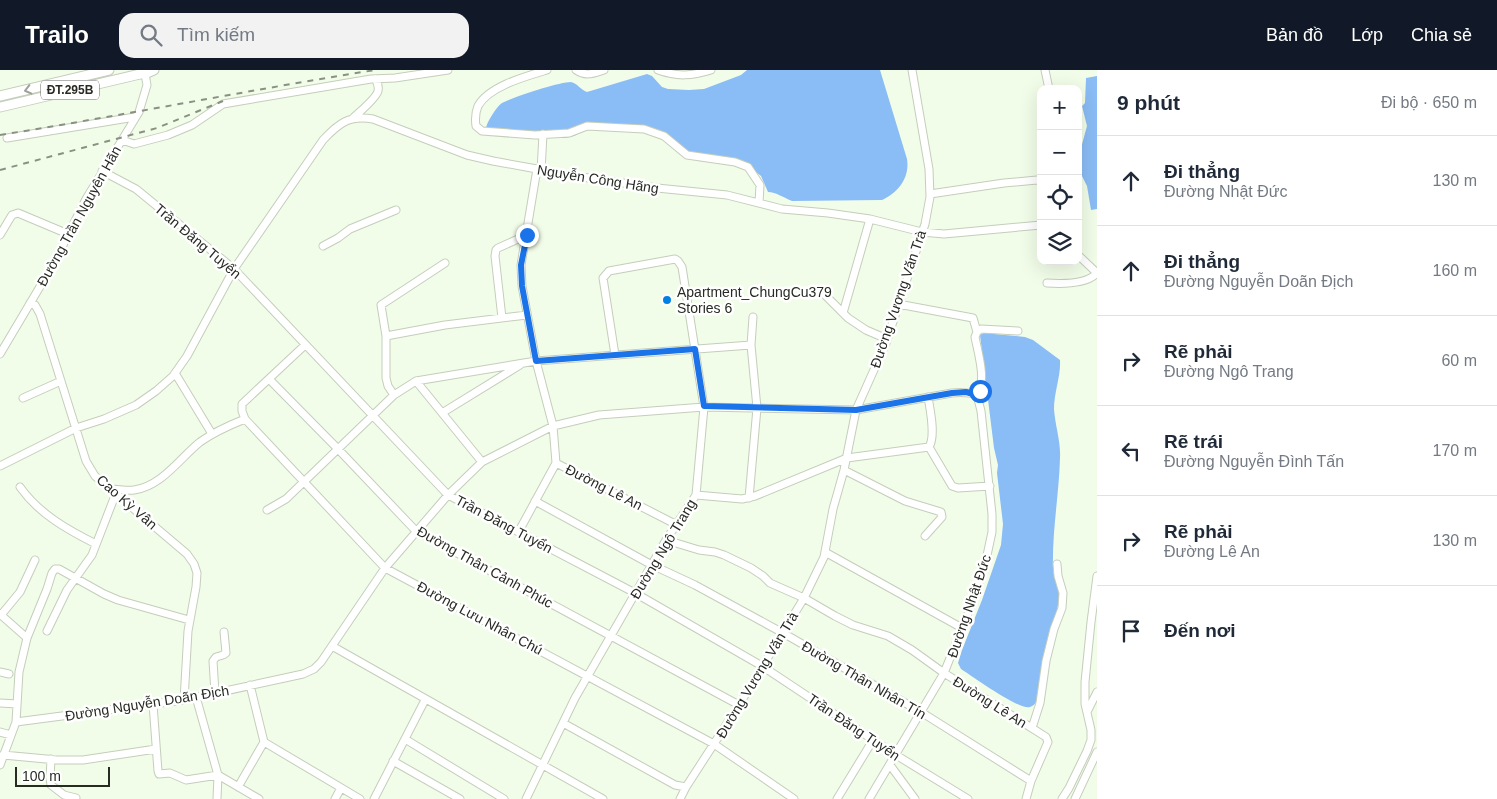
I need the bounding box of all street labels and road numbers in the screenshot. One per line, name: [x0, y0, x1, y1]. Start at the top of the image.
road number: ĐT.295B: [41, 80, 99, 100]
street label: Đường Trần Nguyên Hãn: [34, 143, 124, 289]
street label: Nguyễn Công Hãng: [536, 161, 660, 197]
street label: Trần Đăng Tuyển: [152, 200, 244, 282]
street label: Đường Vương Văn Trà: [867, 228, 929, 370]
street label: Đường Lê An: [563, 461, 645, 513]
street label: Cao Kỳ Vân: [94, 471, 160, 533]
street label: Trần Đăng Tuyển: [453, 492, 555, 556]
street label: Đường Ngô Trang: [627, 496, 699, 602]
street label: Đường Thân Cảnh Phúc: [414, 523, 556, 611]
street label: Đường Nhật Đức: [944, 552, 994, 660]
street label: Đường Lưu Nhân Chú: [414, 578, 546, 658]
street label: Đường Vương Văn Trà: [713, 609, 801, 741]
street label: Đường Thân Nhân Tín: [799, 638, 929, 722]
street label: Đường Lê An: [950, 673, 1030, 731]
street label: Đường Nguyễn Doãn Địch: [64, 682, 230, 724]
street label: Trần Đăng Tuyển: [805, 690, 903, 764]

